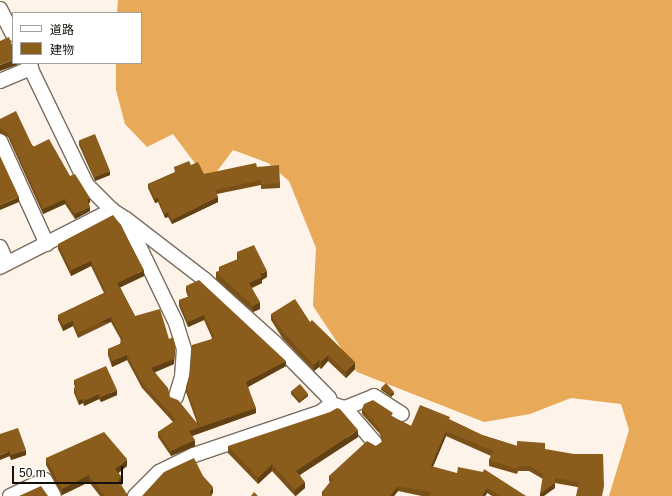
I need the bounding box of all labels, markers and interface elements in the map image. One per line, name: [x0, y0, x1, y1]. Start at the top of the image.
legend: [12, 12, 142, 64]
text: 道路: [50, 23, 74, 37]
text: 建物: [50, 43, 74, 57]
scale bar: [14, 458, 125, 484]
text: 50 m: [19, 466, 46, 480]

